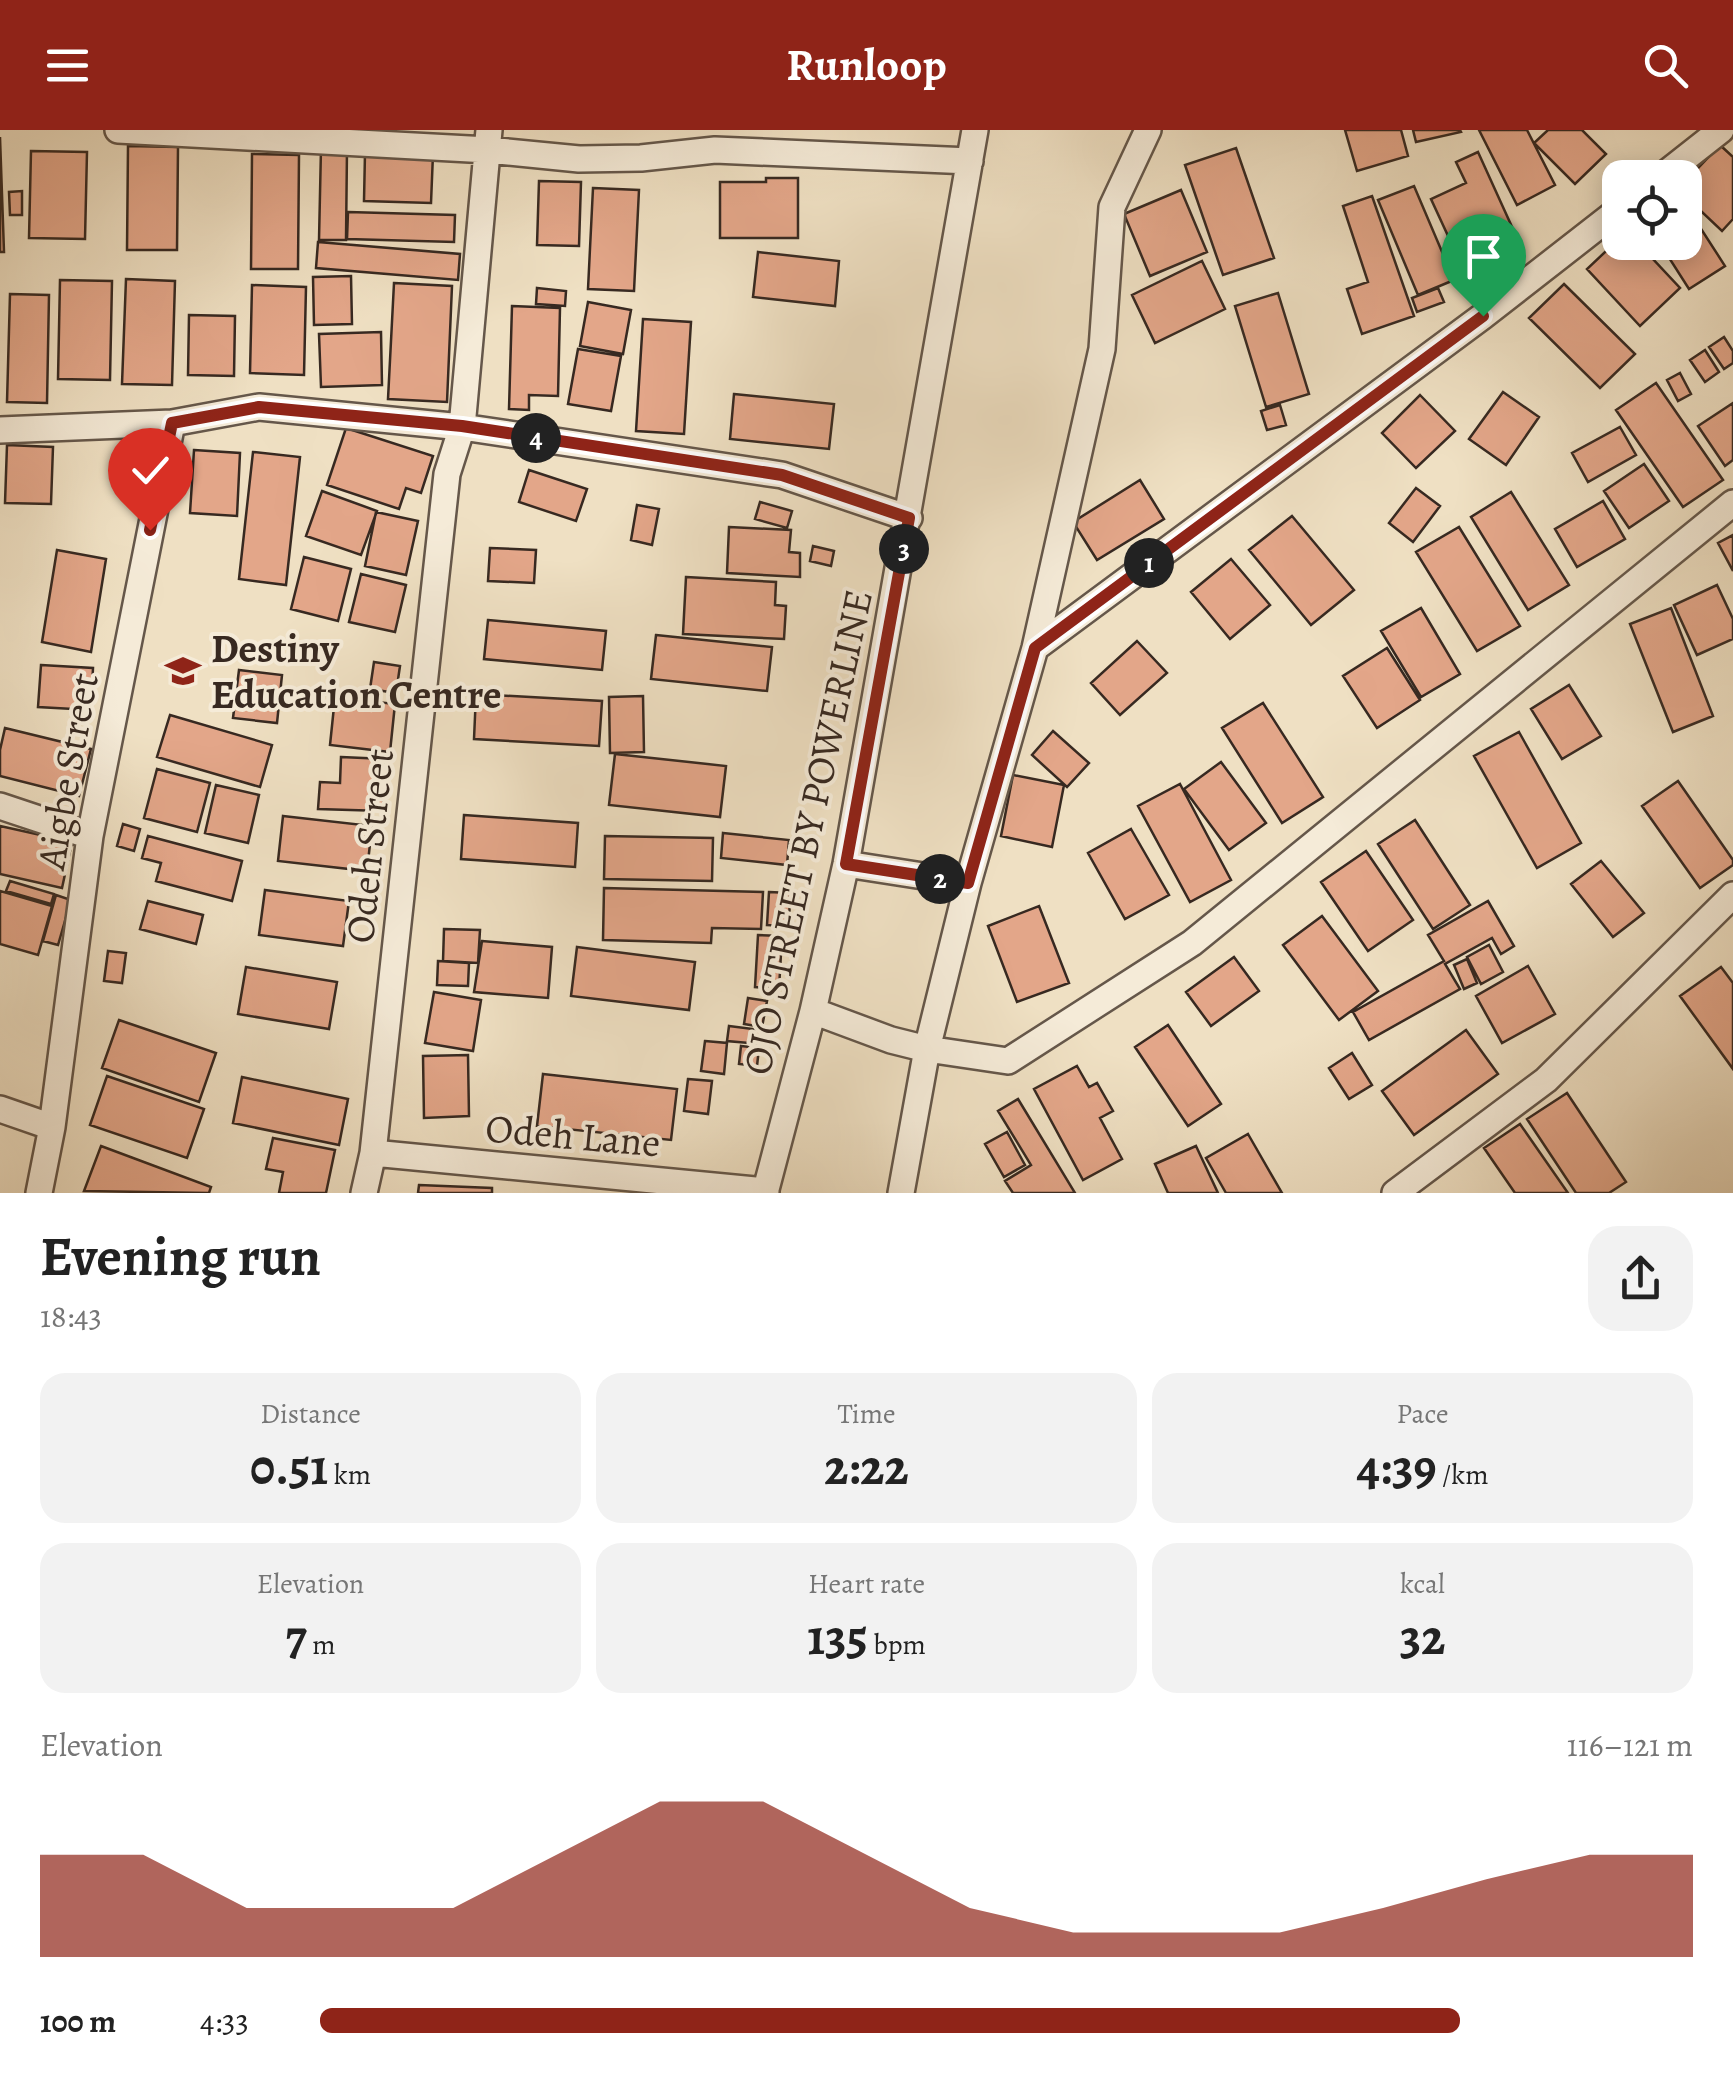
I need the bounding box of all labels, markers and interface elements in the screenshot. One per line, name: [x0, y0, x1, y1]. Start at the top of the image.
text: Runloop: [786, 34, 947, 96]
icon: menu: [40, 38, 95, 93]
icon: search: [1638, 38, 1693, 93]
map controls: [1602, 160, 1702, 260]
button: locate: [1602, 160, 1702, 260]
pin: [1441, 214, 1526, 317]
icon: arrive: [1456, 229, 1511, 284]
pin: 4: [511, 413, 561, 463]
text: 4: [529, 419, 543, 457]
pin: [108, 428, 193, 531]
icon: check: [123, 443, 178, 498]
pin: 3: [879, 524, 929, 574]
text: 3: [898, 530, 910, 568]
pin: 1: [1124, 538, 1174, 588]
text: 1: [1144, 544, 1154, 582]
street label: OJO STREET BY POWERLINE: [729, 585, 886, 1080]
place label: Destiny Education Centre: [211, 621, 501, 722]
school or university icon: Destiny Education Centre: [164, 652, 202, 690]
street label: Aigbe Street: [23, 669, 112, 875]
street label: Odeh Street: [332, 746, 407, 946]
pin: 2: [915, 854, 965, 904]
text: 2: [933, 860, 947, 898]
street label: Odeh Lane: [483, 1100, 663, 1171]
text: Evening run: [40, 1219, 321, 1294]
button: share: [1588, 1226, 1693, 1331]
text: 18:43: [40, 1294, 102, 1338]
text: Distance: [260, 1395, 361, 1433]
text: Time: [837, 1395, 896, 1433]
text: Pace: [1397, 1395, 1448, 1433]
text: 0.51: [250, 1433, 328, 1501]
text: 2:22: [824, 1433, 909, 1501]
text: 4:39: [1356, 1433, 1437, 1501]
text: km: [328, 1456, 371, 1494]
text: /km: [1437, 1456, 1489, 1494]
text: Elevation: [257, 1565, 364, 1603]
text: Heart rate: [808, 1565, 925, 1603]
text: kcal: [1400, 1565, 1445, 1603]
text: 7: [285, 1603, 307, 1671]
text: 135: [807, 1603, 868, 1671]
text: 32: [1400, 1603, 1445, 1671]
text: m: [307, 1626, 336, 1664]
text: bpm: [868, 1626, 926, 1664]
text: Elevation: [40, 1723, 163, 1767]
text: 116–121 m: [1567, 1723, 1693, 1767]
text: 100 m: [40, 1999, 116, 2043]
text: 4:33: [200, 1999, 249, 2043]

